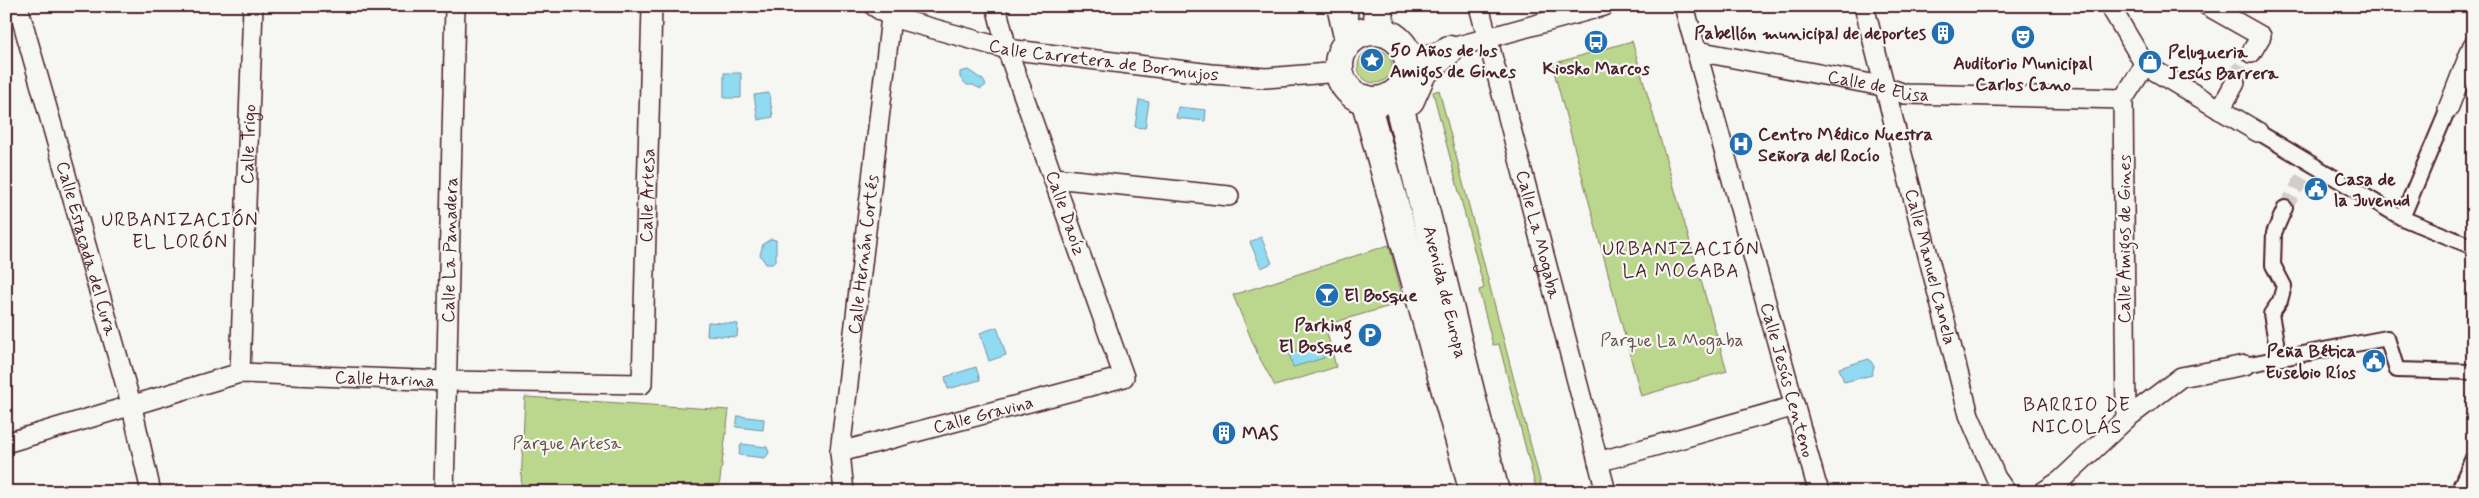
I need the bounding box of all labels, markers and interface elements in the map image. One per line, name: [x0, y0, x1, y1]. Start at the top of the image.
building icon: Pabellón municipal de deportes: [1930, 20, 1956, 46]
place label: Pabellón municipal de deportes: [1694, 22, 1926, 46]
theatre icon: Auditorio Municipal Carlos Cano: [2010, 24, 2036, 50]
bus stop icon: Kiosko Marcos: [1583, 29, 1609, 55]
street label: Calle Carretera de Bormujos: [986, 34, 1219, 88]
place label: 50 Años de los Amigos de Gines: [1390, 39, 1516, 86]
place label: Peluqueria Jesús Barrera: [2168, 41, 2280, 86]
place icon: 50 Años de los Amigos de Gines: [1359, 47, 1385, 73]
shop icon: Peluqueria Jesús Barrera: [2137, 49, 2163, 75]
place label: Auditorio Municipal Carlos Cano: [1953, 52, 2093, 97]
place label: Kiosko Marcos: [1542, 57, 1650, 81]
street label: Calle de Elisa: [1826, 65, 1929, 108]
street label: Calle Trigo: [236, 104, 263, 185]
place label: Centro Médico Nuestra Señora del Rocío: [1758, 123, 1933, 168]
hospital icon: Centro Médico Nuestra Señora del Rocío: [1728, 131, 1754, 157]
street label: Calle Artesa: [635, 148, 661, 243]
street label: Calle Amigos de Gines: [2113, 154, 2139, 323]
street label: Calle Estacada del Cura: [50, 159, 122, 339]
street label: Calle Daoíz: [1039, 168, 1091, 259]
street label: Calle La Mogaba: [1509, 168, 1566, 302]
place label: Casa de la Juvenud: [2334, 168, 2410, 213]
street label: Calle Hernán Cortés: [843, 173, 885, 336]
public building icon: Casa de la Juvenud: [2303, 176, 2329, 202]
street label: Calle La Panadera: [437, 177, 464, 323]
street label: Calle Manuel Canela: [1898, 186, 1961, 347]
district label: URBANIZACIÓN EL LORÓN: [101, 208, 259, 255]
street label: Avenida de Europa: [1416, 223, 1472, 361]
district label: URBANIZACIÓN LA MOGABA: [1602, 237, 1760, 284]
bar icon: El Bosque: [1314, 282, 1340, 308]
place label: El Bosque: [1344, 284, 1417, 308]
street label: Calle Jesús Centeno: [1754, 300, 1819, 460]
place label: Parking El Bosque: [1279, 314, 1352, 359]
parking icon: Parking El Bosque: [1357, 322, 1383, 348]
park label: Parque La Mogaba: [1600, 329, 1744, 354]
place label: Peña Bética Eusebio Ríos: [2265, 340, 2356, 385]
public building icon: Peña Bética Eusebio Ríos: [2361, 348, 2387, 374]
street label: Calle Harina: [334, 366, 435, 394]
street label: Calle Gravina: [931, 390, 1036, 440]
district label: BARRIO DE NICOLÁS: [2023, 393, 2131, 440]
building icon: MAS: [1211, 420, 1237, 446]
place label: MAS: [1242, 422, 1280, 446]
park label: Parque Artesa: [513, 432, 622, 456]

